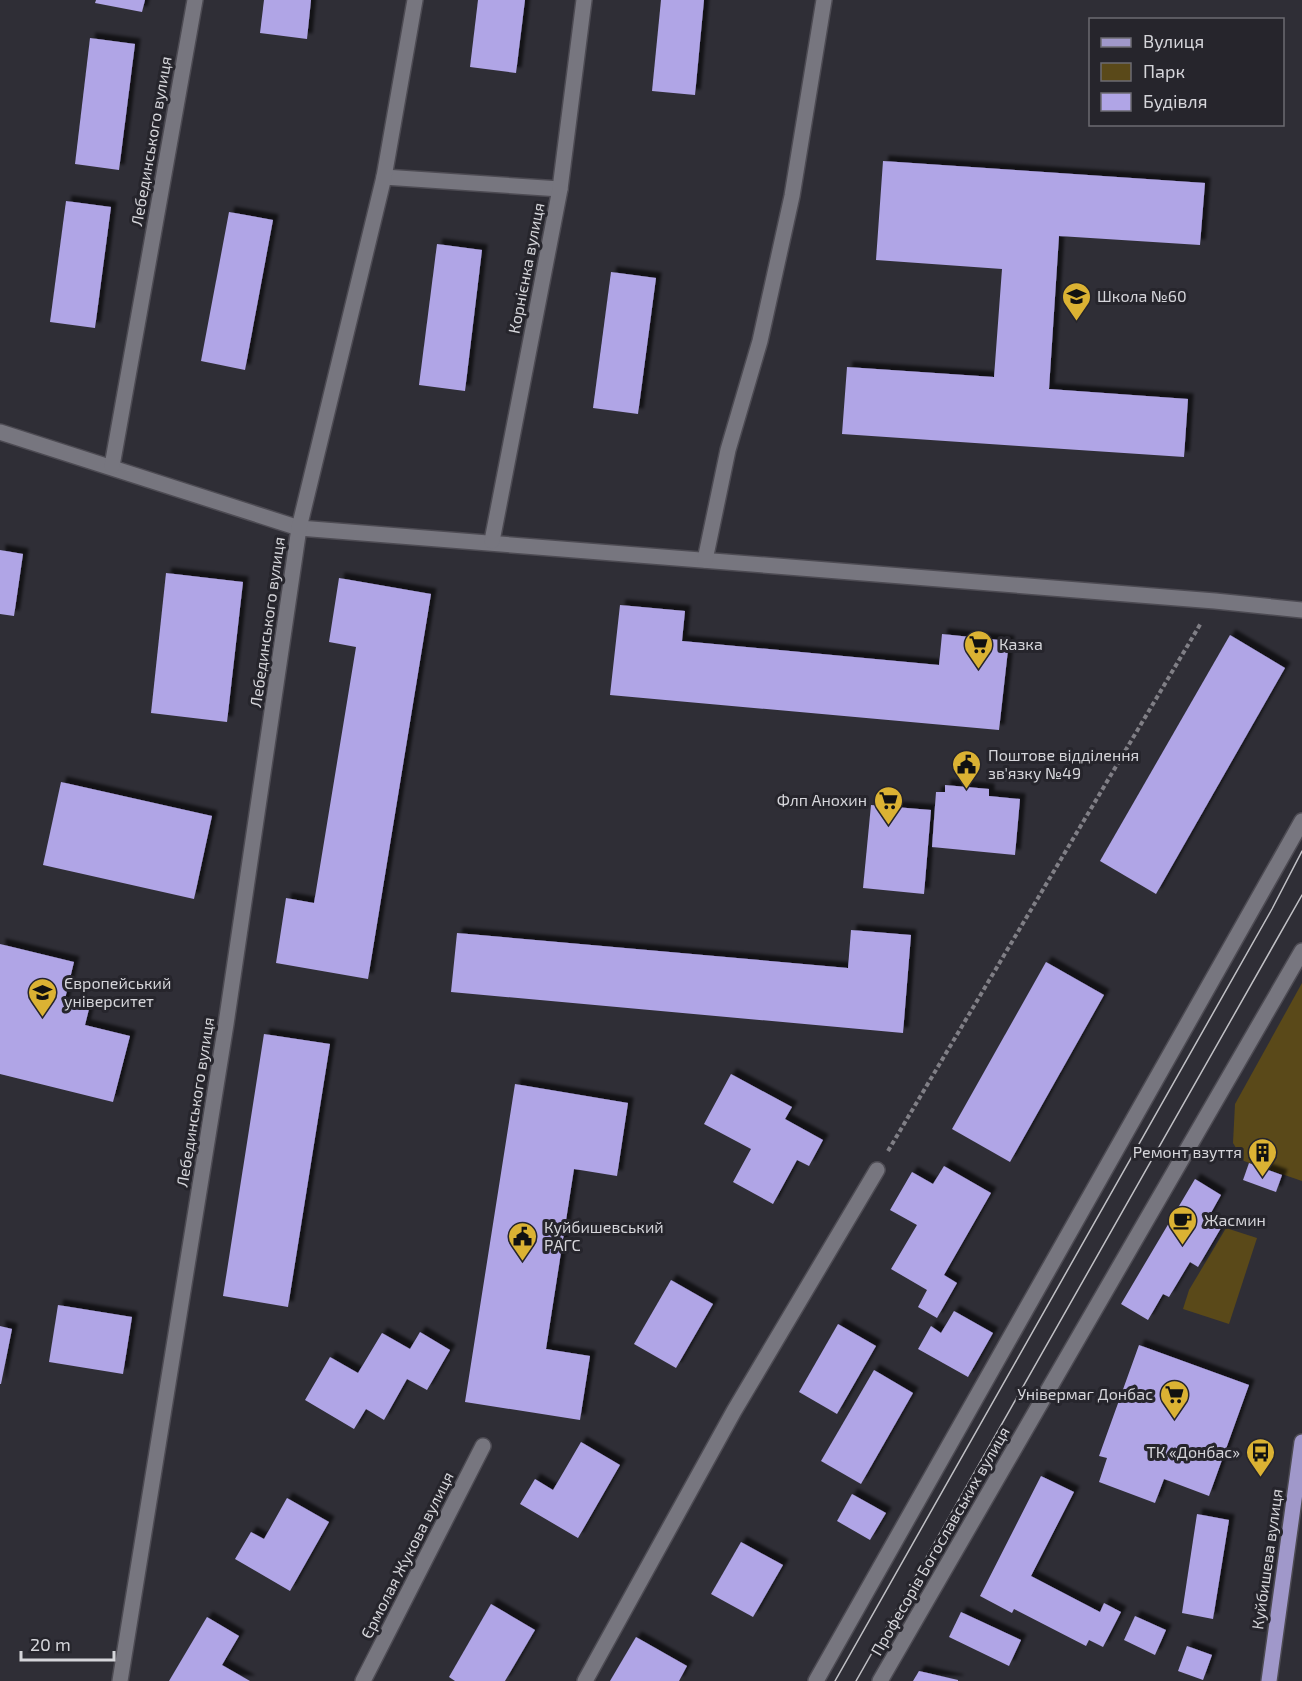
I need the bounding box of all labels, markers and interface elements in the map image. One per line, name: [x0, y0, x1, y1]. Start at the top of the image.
legend: [1089, 18, 1284, 126]
text: Вулиця: [1143, 30, 1204, 52]
street label: Лебединського вулиця: [126, 55, 176, 227]
text: Парк: [1143, 60, 1185, 82]
text: Будівля: [1143, 90, 1207, 112]
street label: Корнієнка вулиця: [503, 201, 549, 335]
school or university icon: Школа №60: [1060, 280, 1092, 322]
place label: Школа №60: [1097, 286, 1187, 305]
street label: Лебединського вулиця: [245, 535, 289, 709]
supermarket icon: Казка: [962, 628, 994, 670]
place label: Казка: [999, 634, 1043, 653]
place label: Поштове відділення зв'язку №49: [988, 745, 1139, 783]
public building icon: Поштове відділення зв'язку №49: [951, 748, 983, 790]
supermarket icon: Флп Анохин: [872, 784, 904, 826]
place label: Флп Анохин: [777, 790, 867, 809]
place label: Європейський університет: [64, 973, 171, 1011]
school or university icon: Європейський університет: [27, 976, 59, 1018]
street label: Лебединського вулиця: [172, 1016, 218, 1188]
building icon: Ремонт взуття: [1247, 1136, 1279, 1178]
place label: Ремонт взуття: [1133, 1142, 1242, 1162]
cafe icon: Жасмин: [1167, 1204, 1199, 1246]
place label: Жасмин: [1204, 1210, 1266, 1229]
place label: Куйбишевський РАГС: [544, 1217, 664, 1254]
public building icon: Куйбишевський РАГС: [507, 1220, 539, 1262]
supermarket icon: Універмаг Донбас: [1158, 1378, 1190, 1420]
place label: Універмаг Донбас: [1017, 1384, 1153, 1403]
street label: Професорів Богославських вулиця: [866, 1423, 1014, 1659]
bus stop icon: ТК «Донбас»: [1245, 1436, 1277, 1478]
place label: ТК «Донбас»: [1147, 1442, 1240, 1461]
street label: Єрмолая Жукова вулиця: [356, 1468, 458, 1642]
street label: Куйбишева вулиця: [1247, 1487, 1287, 1631]
scale bar: [21, 1624, 114, 1662]
text: 20 m: [30, 1633, 71, 1655]

